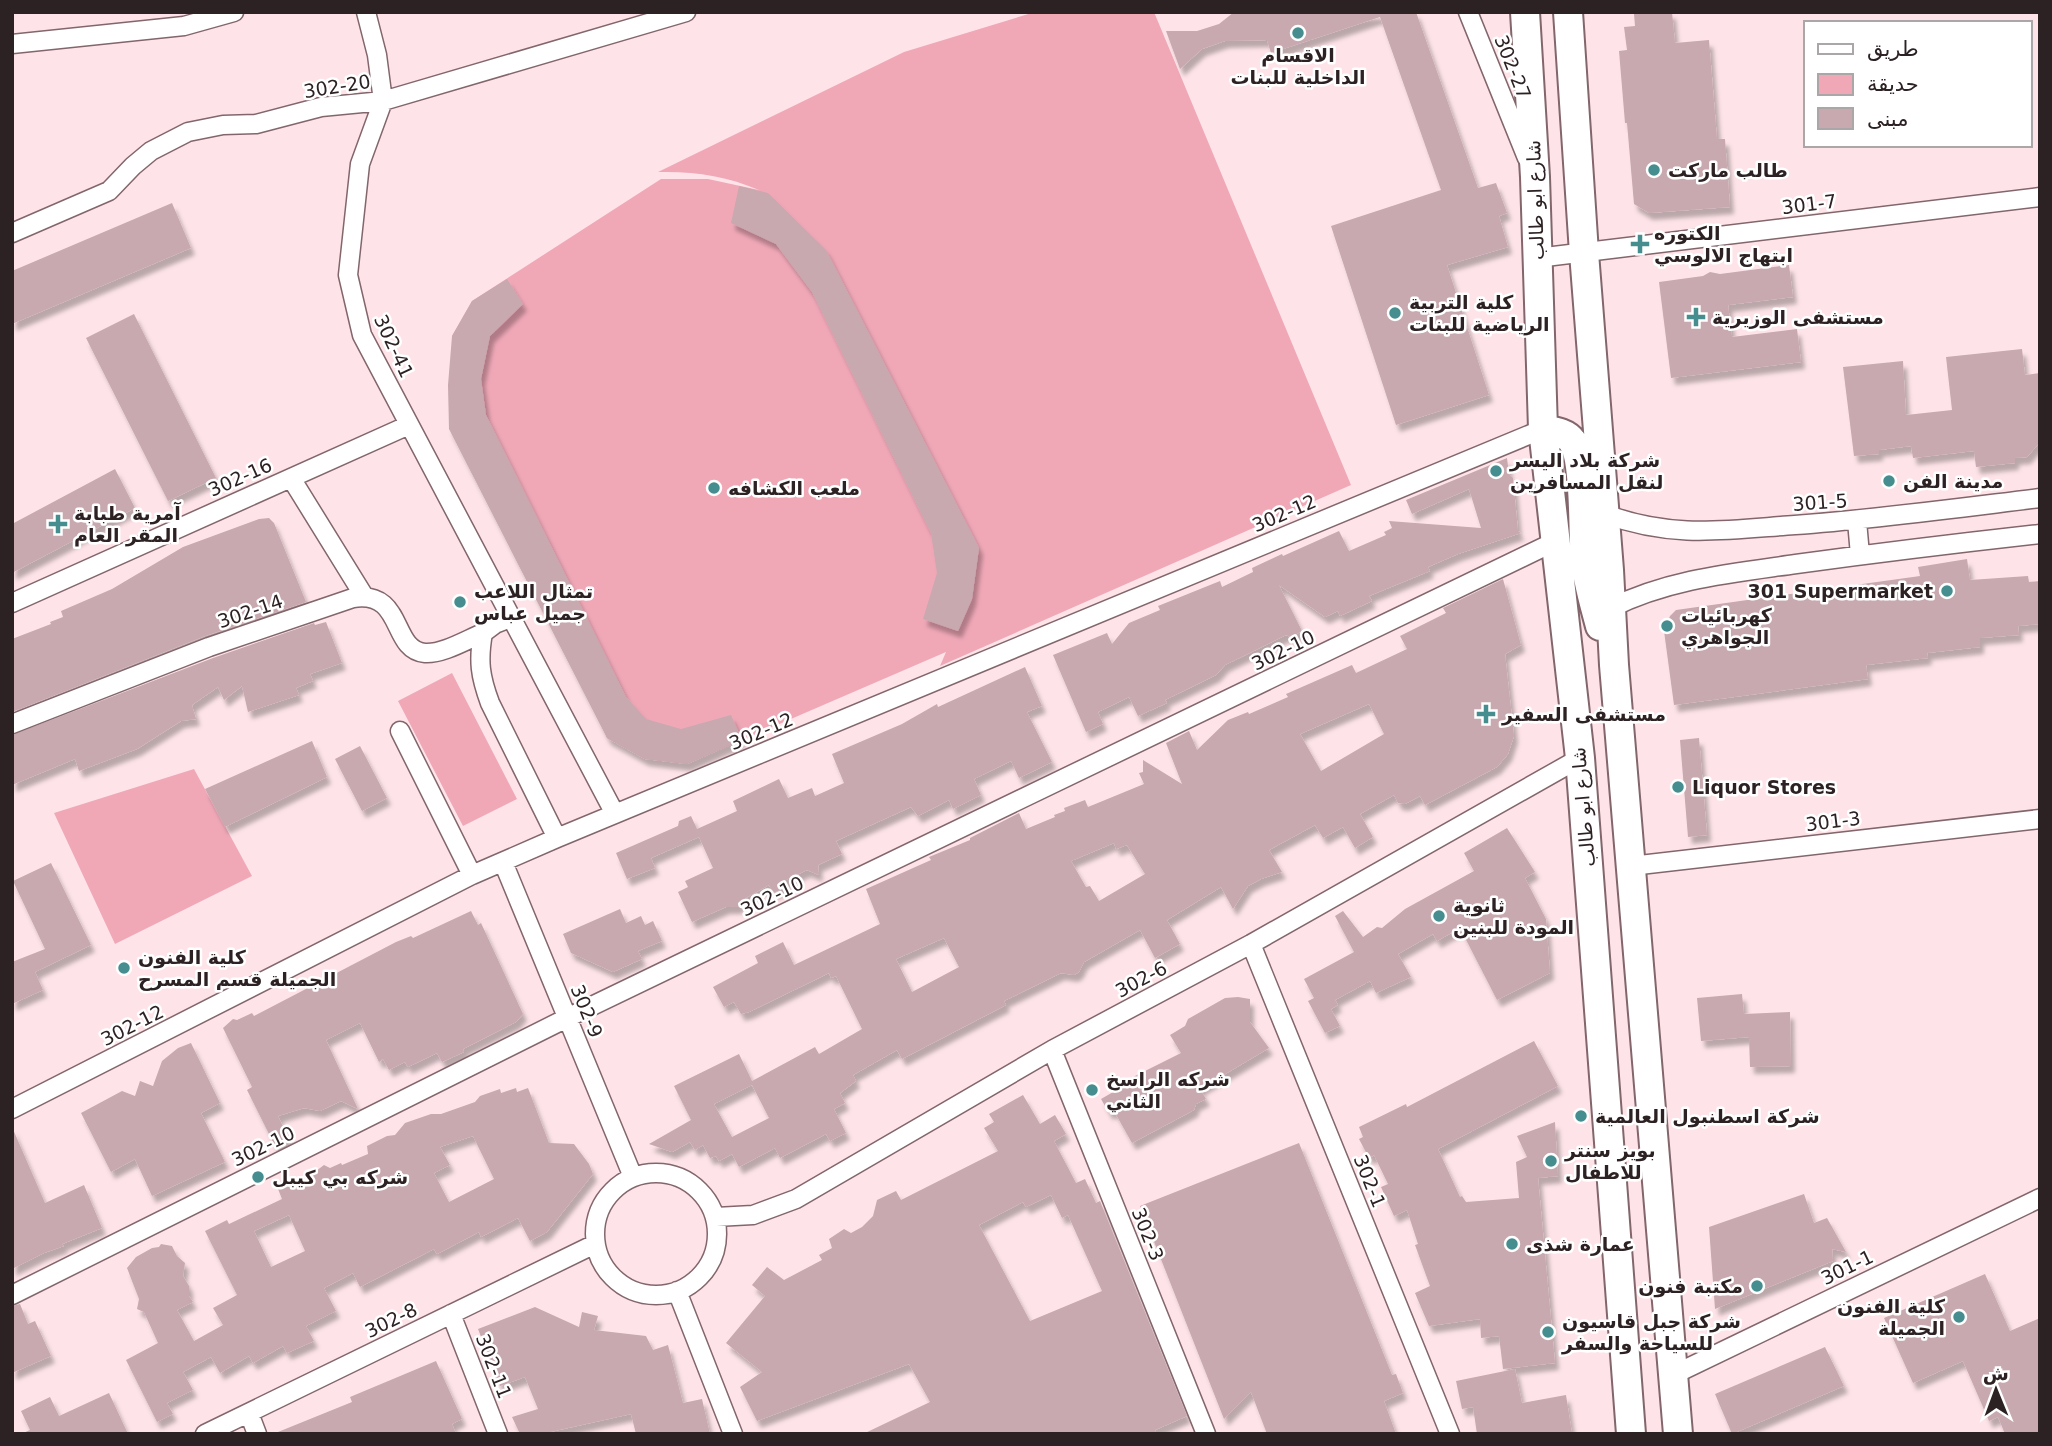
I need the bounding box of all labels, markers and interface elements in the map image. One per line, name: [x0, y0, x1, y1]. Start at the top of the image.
legend: [1804, 21, 2031, 147]
marker: الاقسام الداخلية للبنات: [1290, 25, 1306, 41]
street label: 302-27: [1490, 32, 1536, 102]
text: طريق: [1867, 37, 1919, 61]
place label: الاقسام الداخلية للبنات: [1230, 44, 1366, 88]
street label: 302-20: [302, 70, 372, 102]
text: حديقة: [1867, 72, 1919, 96]
text: مبنى: [1867, 107, 1908, 131]
street label: شارع ابو طالب: [1522, 140, 1549, 260]
place label: طالب ماركت: [1668, 159, 1788, 182]
marker: طالب ماركت: [1646, 162, 1662, 178]
street label: 301-7: [1780, 190, 1838, 218]
place label: الكتوره ابتهاج الالوسي: [1654, 222, 1793, 267]
marker: الكتوره ابتهاج الالوسي: [1632, 236, 1648, 252]
place label: كلية التربية الرياضية للبنات: [1409, 291, 1550, 336]
marker: كلية التربية الرياضية للبنات: [1387, 305, 1403, 321]
place label: مستشفى الوزيرية: [1712, 306, 1884, 329]
marker: مستشفى الوزيرية: [1686, 307, 1706, 327]
street label: 302-41: [370, 311, 418, 381]
place label: شركة بلاد اليسر لنقل المسافرين: [1509, 449, 1663, 494]
street label: 302-16: [205, 453, 275, 501]
marker: شركة بلاد اليسر لنقل المسافرين: [1488, 463, 1504, 479]
place label: مدينة الفن: [1903, 470, 2003, 493]
marker: مدينة الفن: [1881, 473, 1897, 489]
place label: ملعب الكشافه: [728, 477, 860, 499]
marker: ملعب الكشافه: [706, 480, 722, 496]
street label: 301-5: [1792, 489, 1848, 515]
street label: 302-12: [1249, 490, 1319, 536]
place label: آمرية طبابة المقر العام: [74, 501, 181, 547]
marker: آمرية طبابة المقر العام: [48, 514, 68, 534]
place label: تمثال اللاعب جميل عباس: [474, 580, 593, 625]
place label: 301 Supermarket: [1748, 580, 1933, 602]
marker: 301 Supermarket: [1939, 583, 1955, 599]
street label: 302-14: [215, 590, 285, 632]
marker: تمثال اللاعب جميل عباس: [452, 594, 468, 610]
place label: كهربائيات الجواهري: [1681, 604, 1773, 650]
marker: كهربائيات الجواهري: [1659, 618, 1675, 634]
street label: 302-10: [1248, 625, 1318, 675]
place label: مستشفى السفير: [1501, 703, 1666, 726]
marker: مستشفى السفير: [1476, 704, 1496, 724]
street label: 302-12: [726, 708, 796, 754]
street label: شارع ابو طالب: [1567, 746, 1600, 868]
place label: Liquor Stores: [1692, 776, 1836, 798]
marker: Liquor Stores: [1670, 779, 1686, 795]
street label: 301-3: [1804, 807, 1862, 835]
street label: 302-10: [737, 871, 807, 921]
place label: ثانوية المودة للبنين: [1453, 894, 1574, 939]
marker: ثانوية المودة للبنين: [1431, 908, 1447, 924]
place label: كلية الفنون الجميلة قسم المسرح: [138, 946, 336, 991]
street label: 302-6: [1111, 956, 1171, 1002]
marker: كلية الفنون الجميلة قسم المسرح: [116, 960, 132, 976]
street label: 302-9: [566, 981, 608, 1041]
street label: 302-12: [97, 1000, 167, 1050]
place label: شركه الراسخ الثاني: [1106, 1068, 1230, 1113]
marker: شركه الراسخ الثاني: [1084, 1082, 1100, 1098]
place label: شركة اسطنبول العالمية: [1595, 1105, 1820, 1128]
marker: شركة اسطنبول العالمية: [1573, 1108, 1589, 1124]
street label: 302-10: [228, 1121, 298, 1171]
place label: بويز سنتر للاطفال: [1564, 1139, 1656, 1183]
street label: 302-1: [1349, 1151, 1391, 1211]
marker: بويز سنتر للاطفال: [1543, 1153, 1559, 1169]
place label: شركه بي كيبل: [272, 1166, 408, 1189]
marker: شركه بي كيبل: [250, 1169, 266, 1185]
street label: 302-3: [1127, 1204, 1169, 1264]
place label: عمارة شذى: [1526, 1233, 1635, 1256]
marker: عمارة شذى: [1504, 1236, 1520, 1252]
street label: 301-1: [1817, 1245, 1877, 1289]
place label: مكتبة فنون: [1638, 1275, 1743, 1298]
marker: مكتبة فنون: [1749, 1278, 1765, 1294]
place label: كلية الفنون الجميلة: [1837, 1295, 1946, 1339]
street label: 302-8: [361, 1298, 421, 1342]
marker: كلية الفنون الجميلة: [1951, 1309, 1967, 1325]
place label: شركة جبل قاسيون للسياحة والسفر: [1561, 1310, 1741, 1355]
marker: شركة جبل قاسيون للسياحة والسفر: [1540, 1324, 1556, 1340]
street label: 302-11: [472, 1331, 516, 1401]
north arrow: [1961, 1355, 2031, 1425]
text: ش: [1982, 1362, 2009, 1385]

